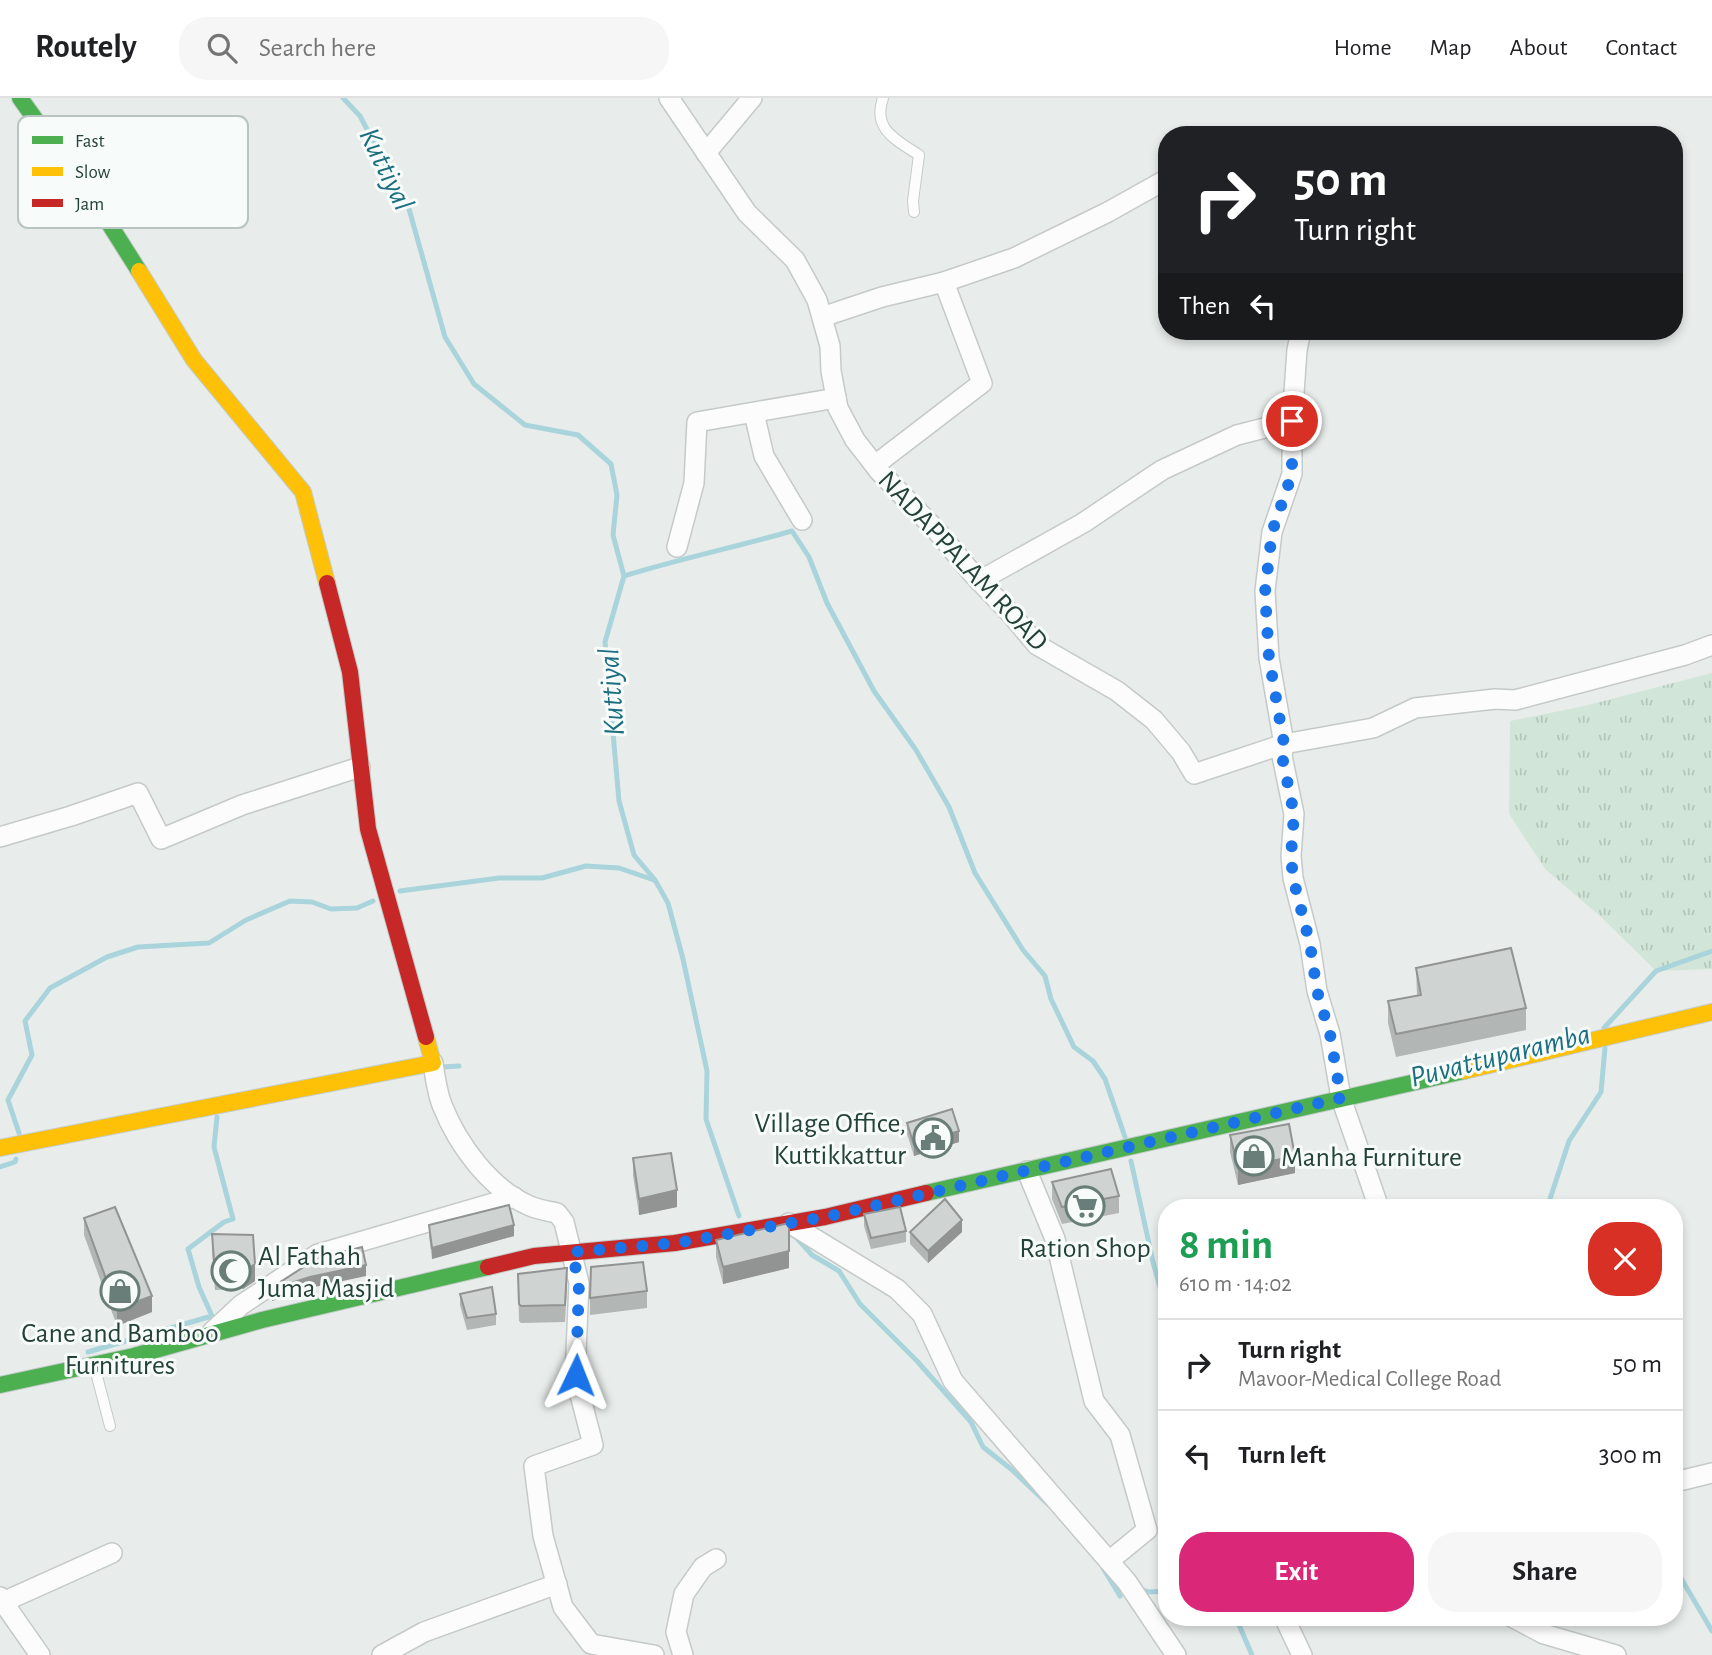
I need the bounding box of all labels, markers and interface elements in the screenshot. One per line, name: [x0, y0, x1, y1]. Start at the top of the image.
search box: [179, 17, 669, 80]
icon: search: [203, 29, 241, 67]
text: Routely: [35, 31, 137, 64]
text: Search here: [259, 35, 376, 61]
text: Home: [1334, 36, 1392, 60]
text: Map: [1430, 36, 1472, 60]
text: About: [1510, 36, 1567, 60]
text: Contact: [1605, 36, 1677, 60]
legend: [18, 116, 248, 228]
water label: Kuttiyal: [353, 123, 419, 216]
text: Fast: [75, 132, 105, 151]
icon: right: [1179, 154, 1270, 245]
text: 50 m: [1294, 156, 1388, 205]
text: Slow: [75, 163, 111, 182]
text: Jam: [75, 195, 104, 214]
text: Turn right: [1294, 214, 1416, 246]
icon: left: [1244, 287, 1282, 325]
text: Then: [1179, 293, 1230, 319]
pin: [1262, 391, 1322, 451]
icon: arrive: [1273, 402, 1311, 440]
street label: NADAPPALAM ROAD: [872, 466, 1053, 657]
water label: Kuttiyal: [594, 647, 630, 737]
water label: Puvattuparamba: [1407, 1019, 1593, 1093]
place label: Village Office, Kuttikkattur: [754, 1110, 906, 1170]
public building icon: Village Office, Kuttikkattur: [912, 1117, 954, 1159]
shop icon: Manha Furniture: [1233, 1135, 1275, 1177]
place label: Manha Furniture: [1281, 1144, 1462, 1172]
supermarket icon: Ration Shop: [1064, 1185, 1106, 1227]
button: close: [1588, 1222, 1662, 1296]
text: 8 min: [1179, 1224, 1273, 1266]
place label: Ration Shop: [1019, 1235, 1151, 1263]
place label: Al Fathah Juma Masjid: [258, 1243, 394, 1303]
mosque icon: Al Fathah Juma Masjid: [210, 1250, 252, 1292]
shop icon: Cane and Bamboo Furnitures: [99, 1270, 141, 1312]
text: 610 m · 14:02: [1179, 1273, 1292, 1296]
place label: Cane and Bamboo Furnitures: [21, 1320, 219, 1380]
text: Turn right: [1238, 1337, 1341, 1363]
position arrow: [539, 1338, 613, 1412]
icon: right: [1179, 1346, 1217, 1384]
text: 50 m: [1612, 1351, 1662, 1377]
text: Mavoor-Medical College Road: [1238, 1368, 1501, 1391]
icon: left: [1179, 1437, 1217, 1475]
text: Turn left: [1238, 1442, 1326, 1468]
text: 300 m: [1599, 1442, 1662, 1468]
button: Exit: [1179, 1532, 1414, 1612]
button: Share: [1428, 1532, 1662, 1612]

